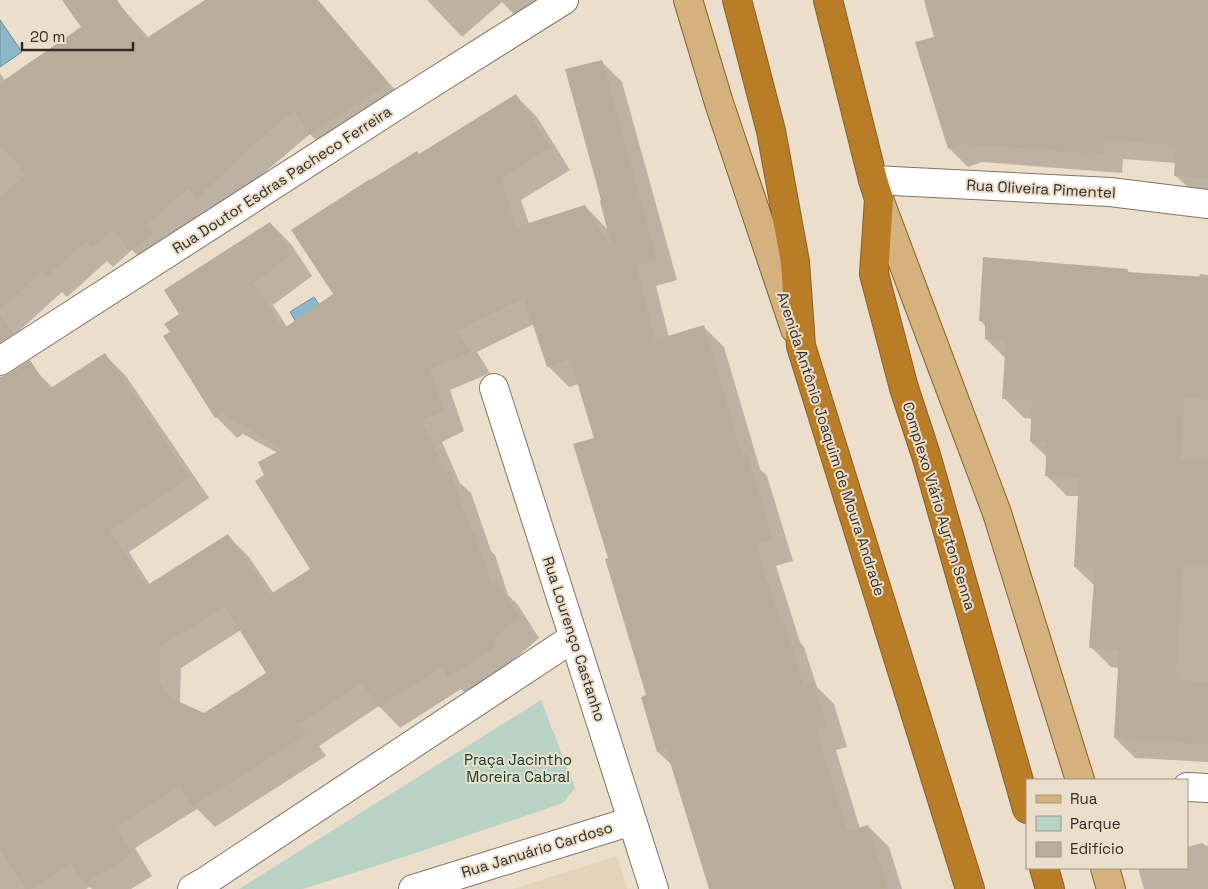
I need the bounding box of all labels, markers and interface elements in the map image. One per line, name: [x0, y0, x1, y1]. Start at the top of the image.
scale bar: [22, 20, 134, 52]
text: 20 m: [30, 27, 65, 46]
street label: Rua Doutor Esdras Pacheco Ferreira: [169, 101, 395, 258]
street label: Rua Oliveira Pimentel: [966, 175, 1116, 202]
street label: Avenida Antônio Joaquim de Moura Andrade: [773, 289, 890, 598]
street label: Complexo Viário Ayrton Senna: [899, 399, 980, 613]
street label: Rua Lourenço Castanho: [539, 554, 610, 724]
park label: Praça Jacintho Moreira Cabral: [464, 750, 572, 786]
legend: [1026, 779, 1188, 869]
text: Rua: [1070, 789, 1098, 808]
text: Parque: [1070, 814, 1121, 833]
street label: Rua Januário Cardoso: [459, 817, 615, 882]
text: Edifício: [1070, 839, 1124, 858]

